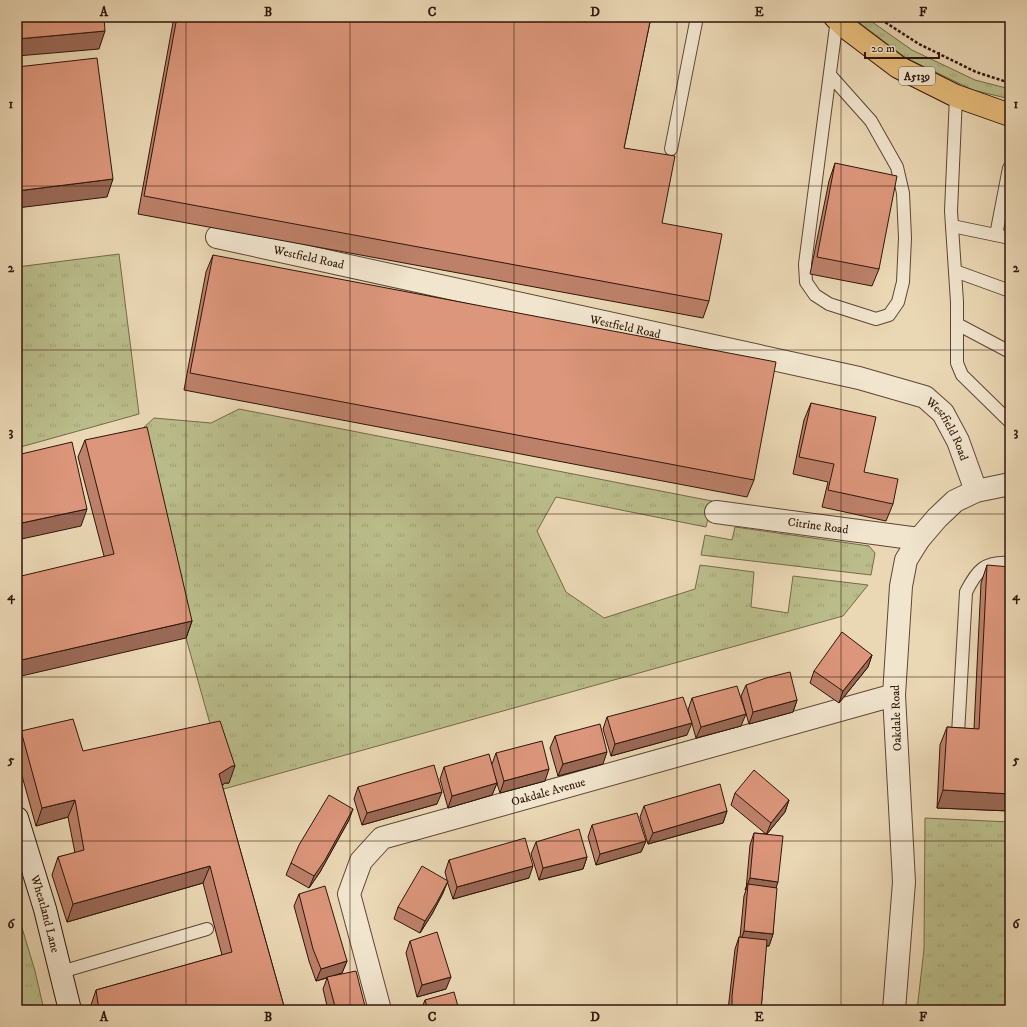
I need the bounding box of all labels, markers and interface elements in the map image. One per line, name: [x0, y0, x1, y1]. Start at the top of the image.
text: A: [99, 4, 109, 20]
text: B: [264, 4, 272, 20]
text: C: [428, 4, 437, 20]
text: D: [590, 4, 600, 20]
text: E: [754, 4, 764, 20]
text: F: [919, 4, 928, 20]
scale bar: [865, 34, 939, 60]
text: 20 m: [871, 41, 895, 56]
road number: A5139: [899, 67, 935, 85]
text: 1: [9, 96, 14, 112]
text: 1: [1014, 96, 1019, 112]
street label: Westfield Road: [271, 242, 346, 273]
text: 2: [8, 260, 15, 276]
text: 2: [1013, 260, 1020, 276]
street label: Westfield Road: [587, 312, 662, 342]
street label: Westfield Road: [922, 394, 971, 463]
text: 3: [9, 424, 14, 440]
text: 3: [1014, 424, 1019, 440]
street label: Citrine Road: [787, 515, 849, 538]
text: 4: [6, 588, 15, 605]
text: 4: [1011, 588, 1020, 605]
street label: Oakdale Road: [888, 684, 905, 751]
text: 5: [7, 752, 15, 768]
text: 5: [1012, 752, 1020, 768]
street label: Oakdale Avenue: [510, 775, 587, 810]
street label: Wheatland Lane: [27, 872, 63, 954]
text: 6: [8, 916, 16, 932]
text: 6: [1013, 916, 1021, 932]
text: A: [99, 1009, 109, 1025]
text: B: [264, 1009, 272, 1025]
text: C: [428, 1009, 437, 1025]
text: D: [590, 1009, 600, 1025]
text: E: [754, 1009, 764, 1025]
text: F: [919, 1009, 928, 1025]

